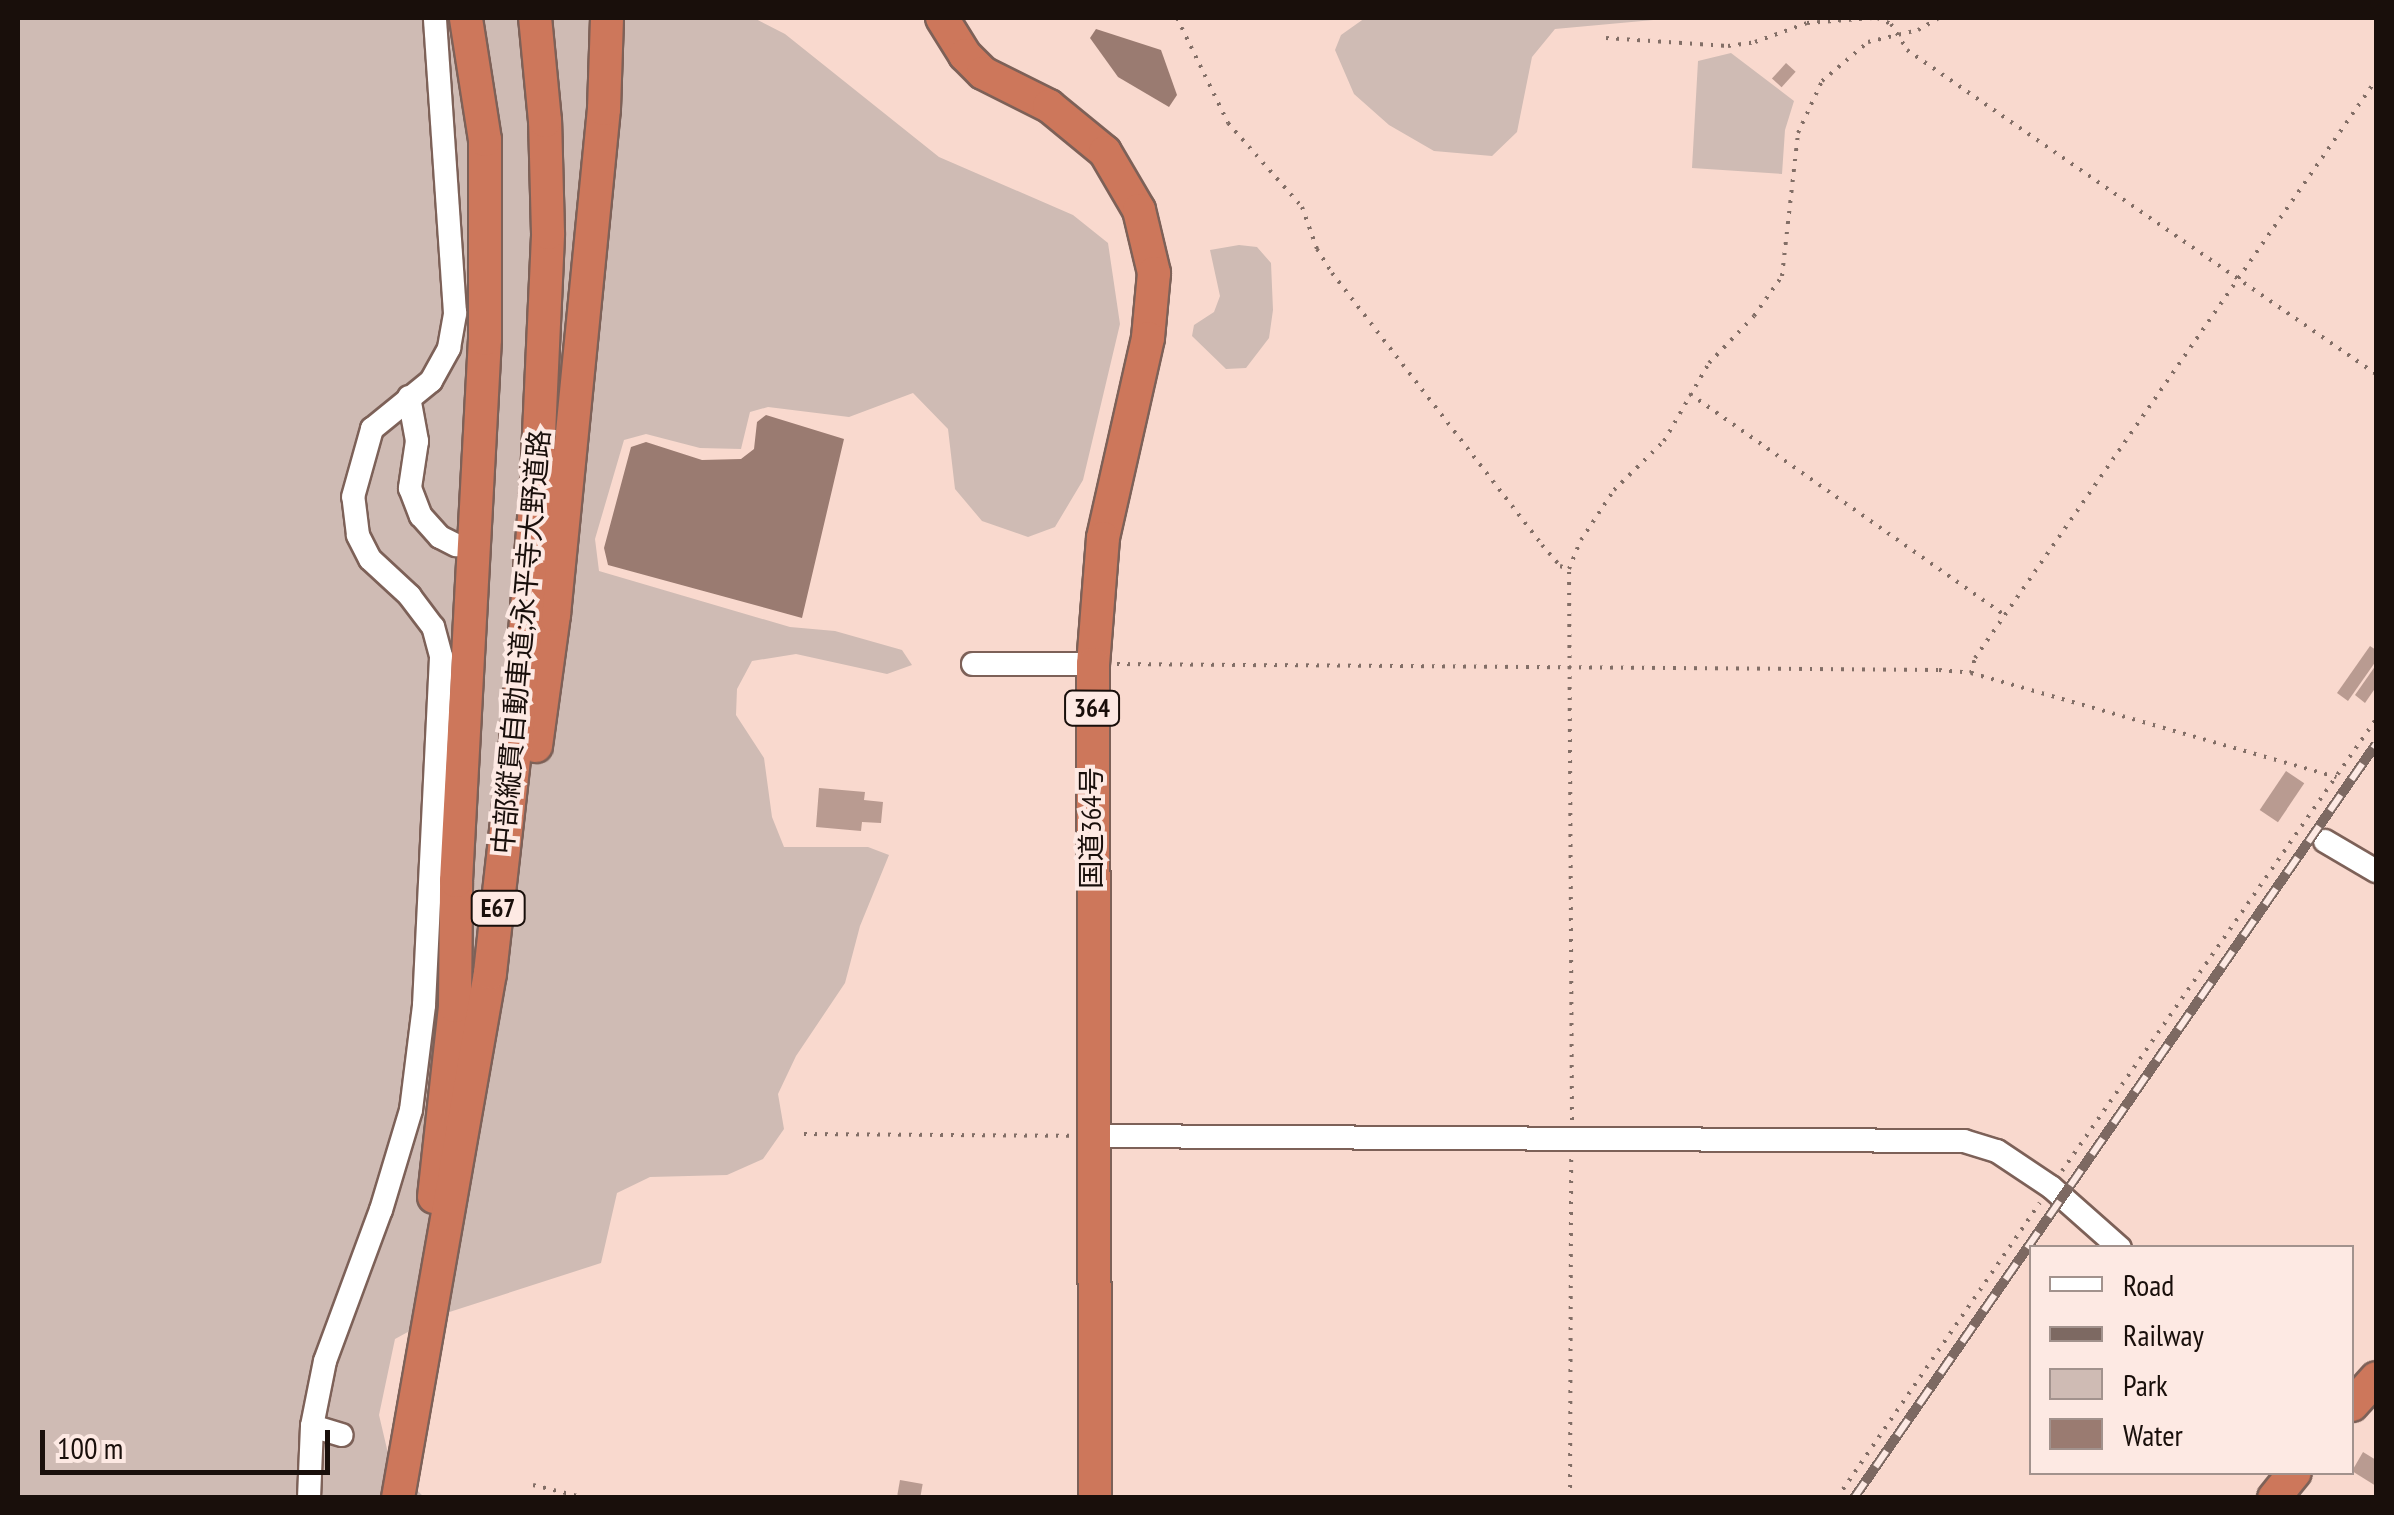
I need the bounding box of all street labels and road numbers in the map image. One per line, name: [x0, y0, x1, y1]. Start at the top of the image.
street label: 中部縦貫自動車道;永平寺大野道路: [486, 428, 556, 856]
road number: 364: [1062, 688, 1122, 728]
street label: 国道364号: [1074, 767, 1108, 889]
road number: E67: [470, 888, 526, 928]

